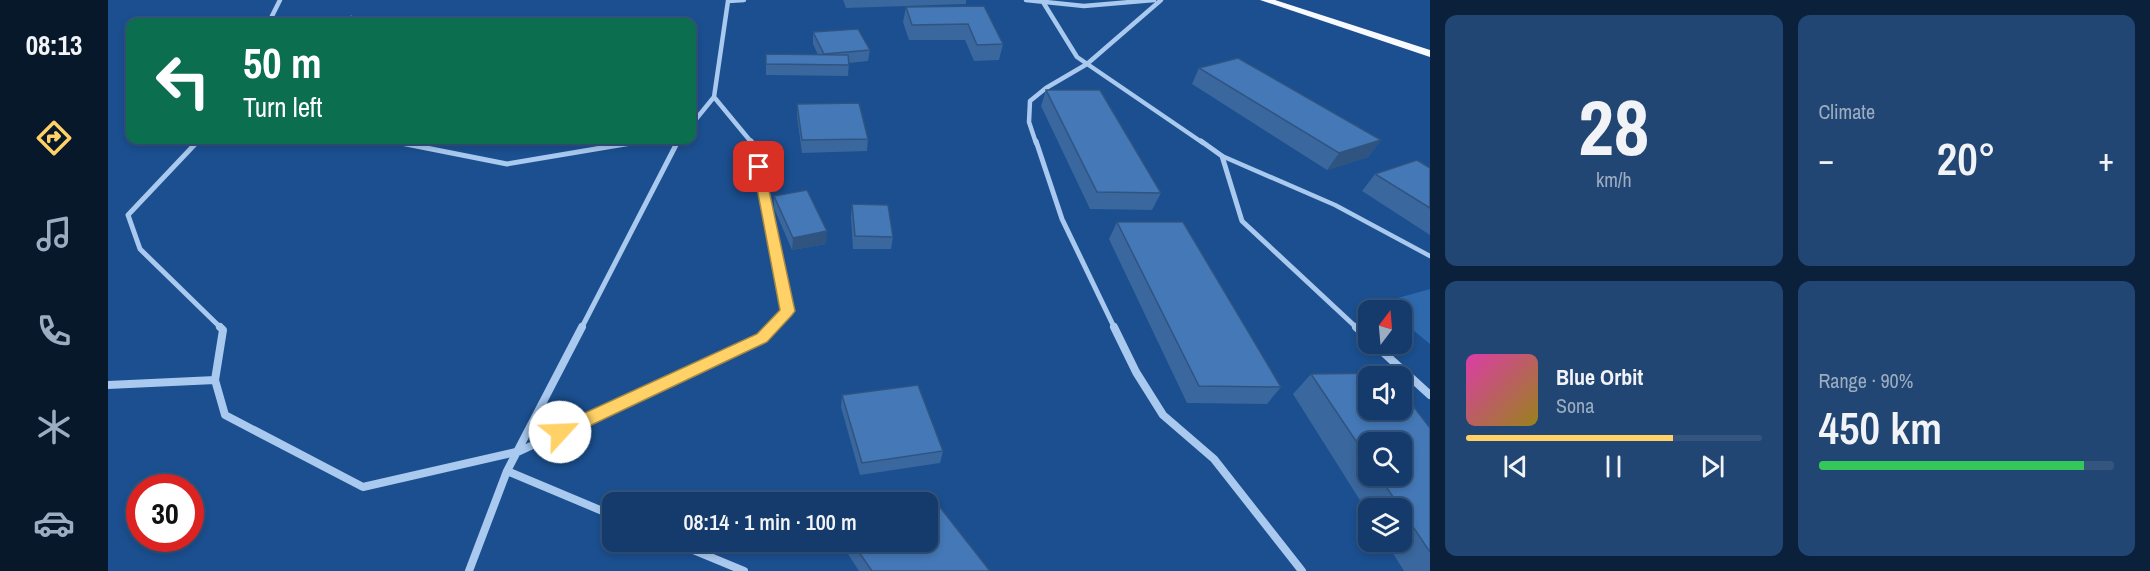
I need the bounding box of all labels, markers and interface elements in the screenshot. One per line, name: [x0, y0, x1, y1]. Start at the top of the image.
text: 08:13: [26, 27, 82, 63]
text: 50 m: [243, 35, 322, 91]
icon: left: [144, 42, 222, 120]
text: 28: [1578, 74, 1649, 179]
text: Turn left: [243, 89, 322, 125]
text: Climate: [1819, 98, 1875, 125]
icon: directions: [33, 117, 75, 159]
text: 20°: [1937, 128, 1996, 189]
text: −: [1819, 137, 1834, 181]
text: +: [2098, 137, 2114, 181]
pin: [733, 141, 784, 192]
icon: arrive: [742, 150, 775, 183]
text: km/h: [1596, 166, 1632, 193]
icon: music: [33, 213, 75, 255]
north arrow: [1358, 300, 1412, 354]
map controls: [1358, 300, 1412, 552]
icon: phone: [33, 310, 75, 352]
text: Blue Orbit: [1556, 362, 1643, 392]
button: sound: [1358, 366, 1412, 420]
text: Range · 90%: [1819, 367, 1913, 394]
text: Sona: [1556, 392, 1594, 419]
text: 450 km: [1819, 397, 1942, 458]
position arrow: [528, 400, 592, 464]
icon: climate: [33, 406, 75, 448]
button: search: [1358, 432, 1412, 486]
icon: previous: [1499, 450, 1532, 483]
icon: pause: [1597, 450, 1630, 483]
icon: next: [1696, 450, 1729, 483]
speed limit sign: 30: [126, 474, 204, 552]
button: layers: [1358, 498, 1412, 552]
icon: car: [33, 502, 75, 544]
text: 08:14 · 1 min · 100 m: [683, 507, 857, 537]

